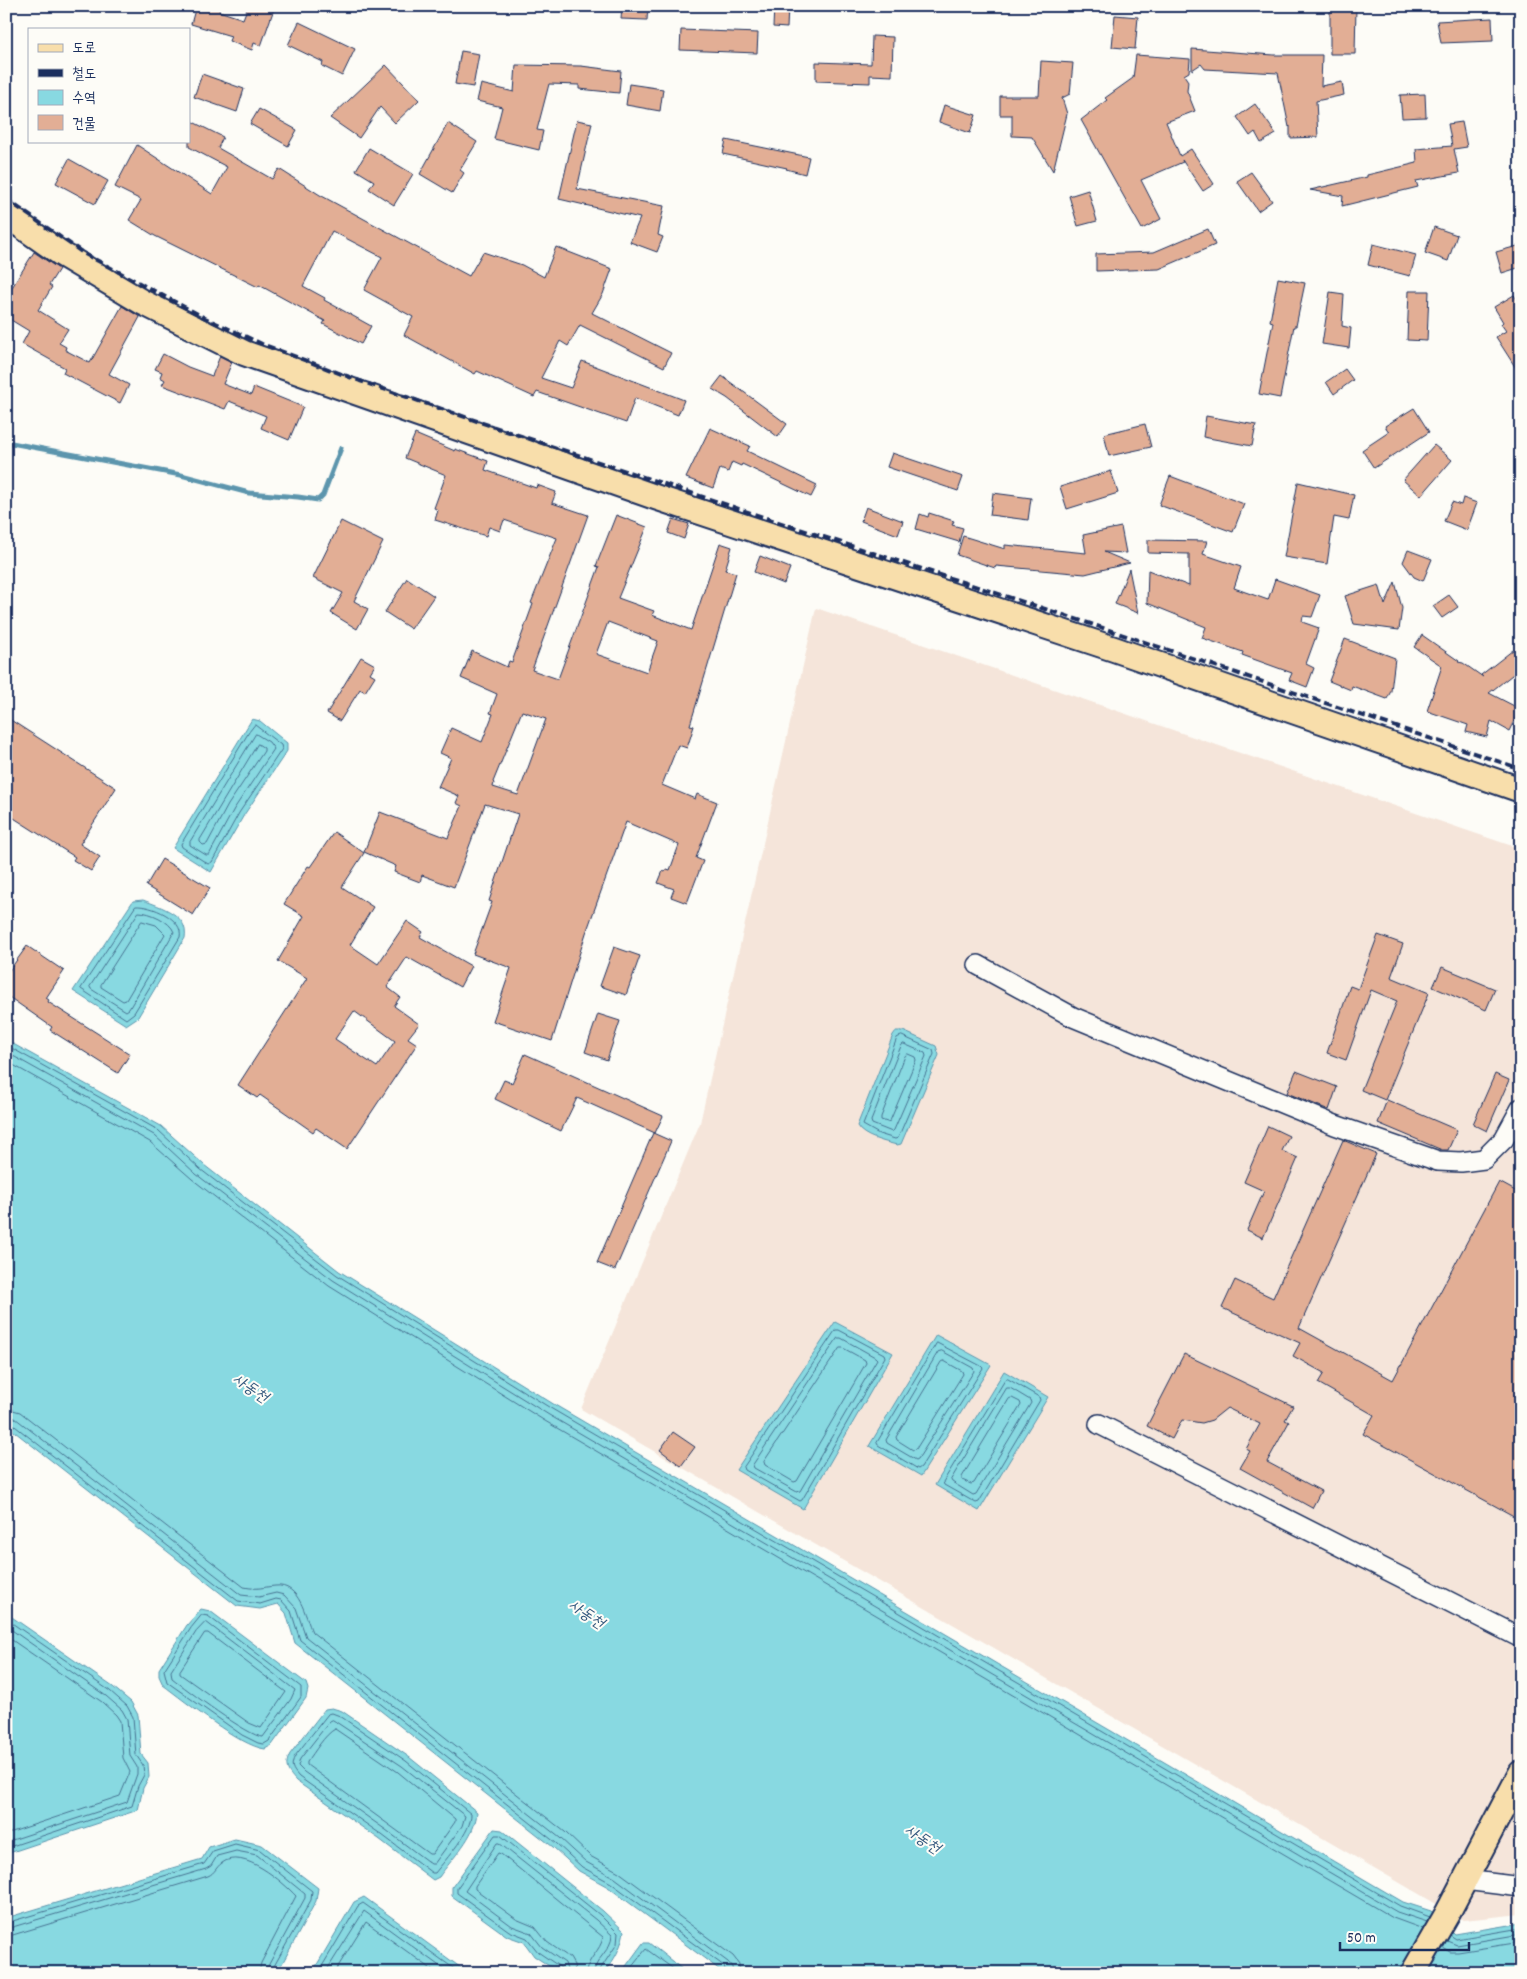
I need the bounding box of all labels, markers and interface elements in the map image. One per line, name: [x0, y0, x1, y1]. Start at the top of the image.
legend: [28, 28, 190, 142]
text: 도로: [72, 38, 96, 60]
text: 철도: [72, 64, 96, 86]
text: 수역: [72, 88, 96, 110]
text: 건물: [72, 114, 96, 136]
water label: 사동천: [228, 1369, 274, 1411]
water label: 사동천: [564, 1595, 610, 1637]
water label: 사동천: [900, 1820, 946, 1862]
scale bar: [1340, 1919, 1468, 1951]
text: 50 m: [1347, 1928, 1376, 1950]

